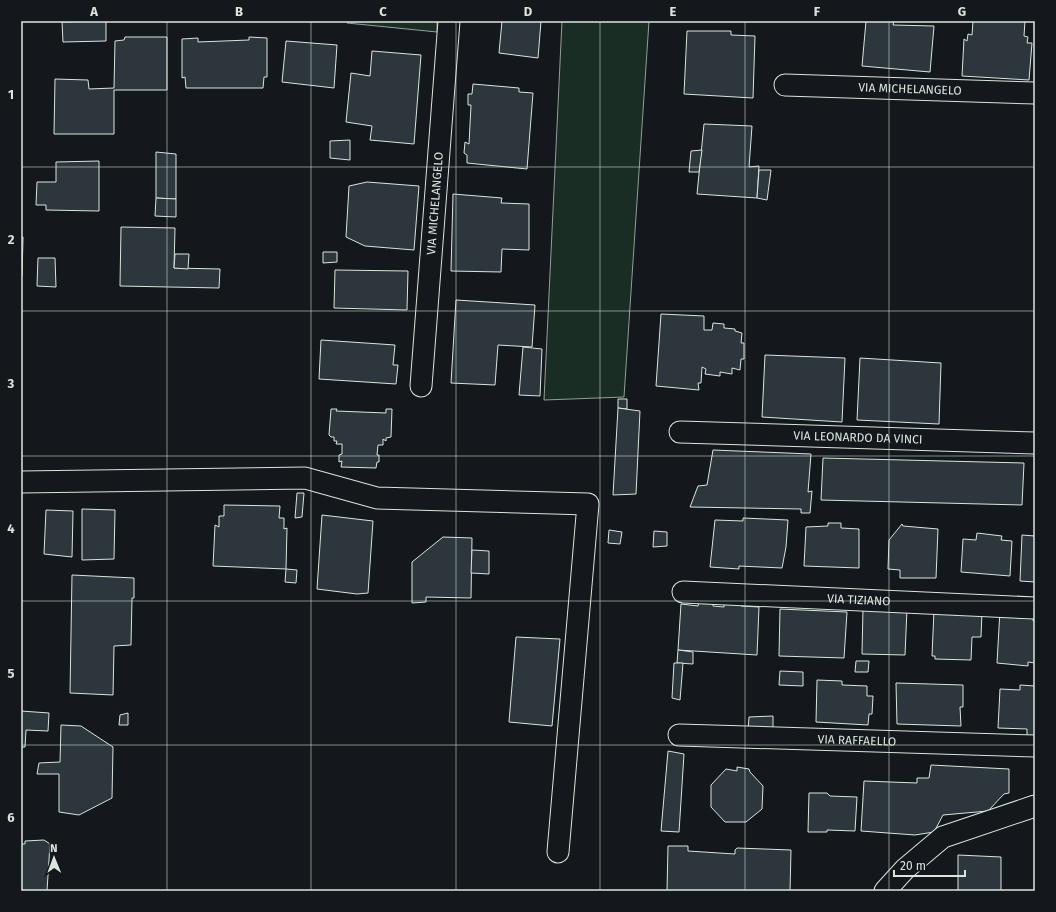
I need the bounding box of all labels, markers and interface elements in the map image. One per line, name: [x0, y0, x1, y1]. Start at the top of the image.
text: A: [89, 4, 98, 19]
text: B: [235, 4, 243, 19]
text: C: [379, 4, 387, 19]
text: D: [524, 4, 533, 19]
text: E: [670, 4, 677, 19]
text: F: [814, 4, 821, 19]
text: G: [958, 4, 966, 19]
street label: VIA MICHELANGELO: [858, 80, 962, 98]
text: 1: [8, 87, 14, 102]
street label: VIA MICHELANGELO: [424, 151, 446, 256]
text: 2: [8, 232, 15, 247]
text: 3: [7, 376, 15, 391]
street label: VIA LEONARDO DA VINCI: [793, 429, 923, 447]
text: 4: [7, 521, 15, 536]
street label: VIA TIZIANO: [827, 592, 891, 608]
text: 5: [8, 666, 15, 681]
street label: VIA RAFFAELLO: [817, 732, 896, 749]
text: 6: [7, 810, 15, 825]
north arrow: [34, 838, 74, 878]
text: N: [50, 842, 58, 855]
scale bar: [894, 852, 965, 878]
text: 20 m: [900, 859, 926, 873]

